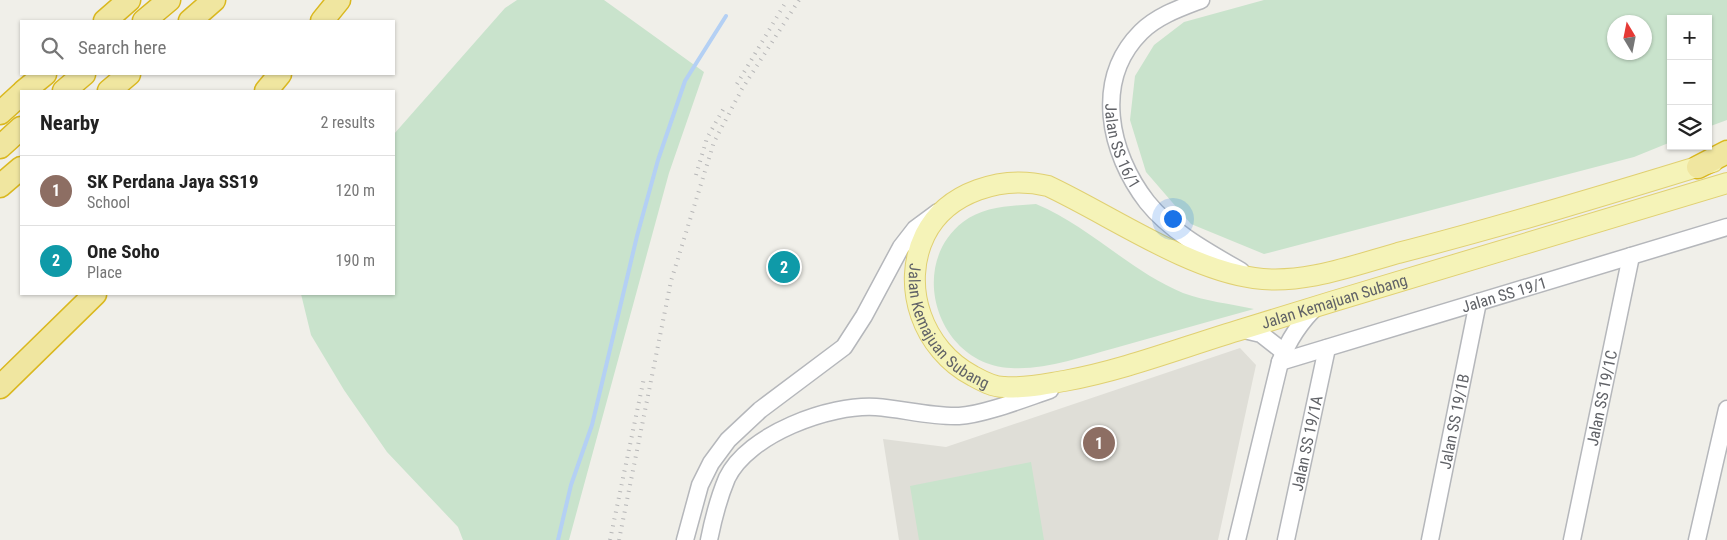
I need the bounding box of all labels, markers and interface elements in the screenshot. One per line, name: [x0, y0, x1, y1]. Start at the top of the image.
north arrow: [1607, 15, 1652, 60]
map controls: [1667, 15, 1712, 150]
button: +: [1667, 15, 1712, 60]
search box: [20, 20, 395, 75]
icon: search: [38, 34, 66, 62]
text: Search here: [78, 36, 166, 59]
button: −: [1667, 60, 1712, 105]
street label: Jalan SS 16/1: [1101, 103, 1144, 192]
button: layers: [1667, 105, 1712, 150]
text: Nearby: [40, 111, 99, 135]
text: 2 results: [320, 113, 375, 132]
text: SK Perdana Jaya SS19: [87, 170, 259, 193]
text: 1: [52, 181, 60, 200]
text: 120 m: [336, 181, 375, 200]
text: School: [87, 193, 130, 212]
your location: [1160, 206, 1186, 232]
text: One Soho: [87, 240, 160, 263]
pin: 2: [768, 248, 800, 286]
text: 2: [52, 251, 60, 270]
text: 190 m: [336, 251, 375, 270]
street label: Jalan Kemajuan Subang: [905, 262, 992, 393]
text: Place: [87, 263, 122, 282]
street label: Jalan Kemajuan Subang: [1259, 270, 1410, 333]
street label: Jalan SS 19/1: [1459, 273, 1549, 317]
street label: Jalan SS 19/1C: [1583, 349, 1621, 448]
street label: Jalan SS 19/1B: [1436, 372, 1473, 471]
street label: Jalan SS 19/1A: [1288, 394, 1327, 493]
pin: 1: [1083, 424, 1115, 462]

